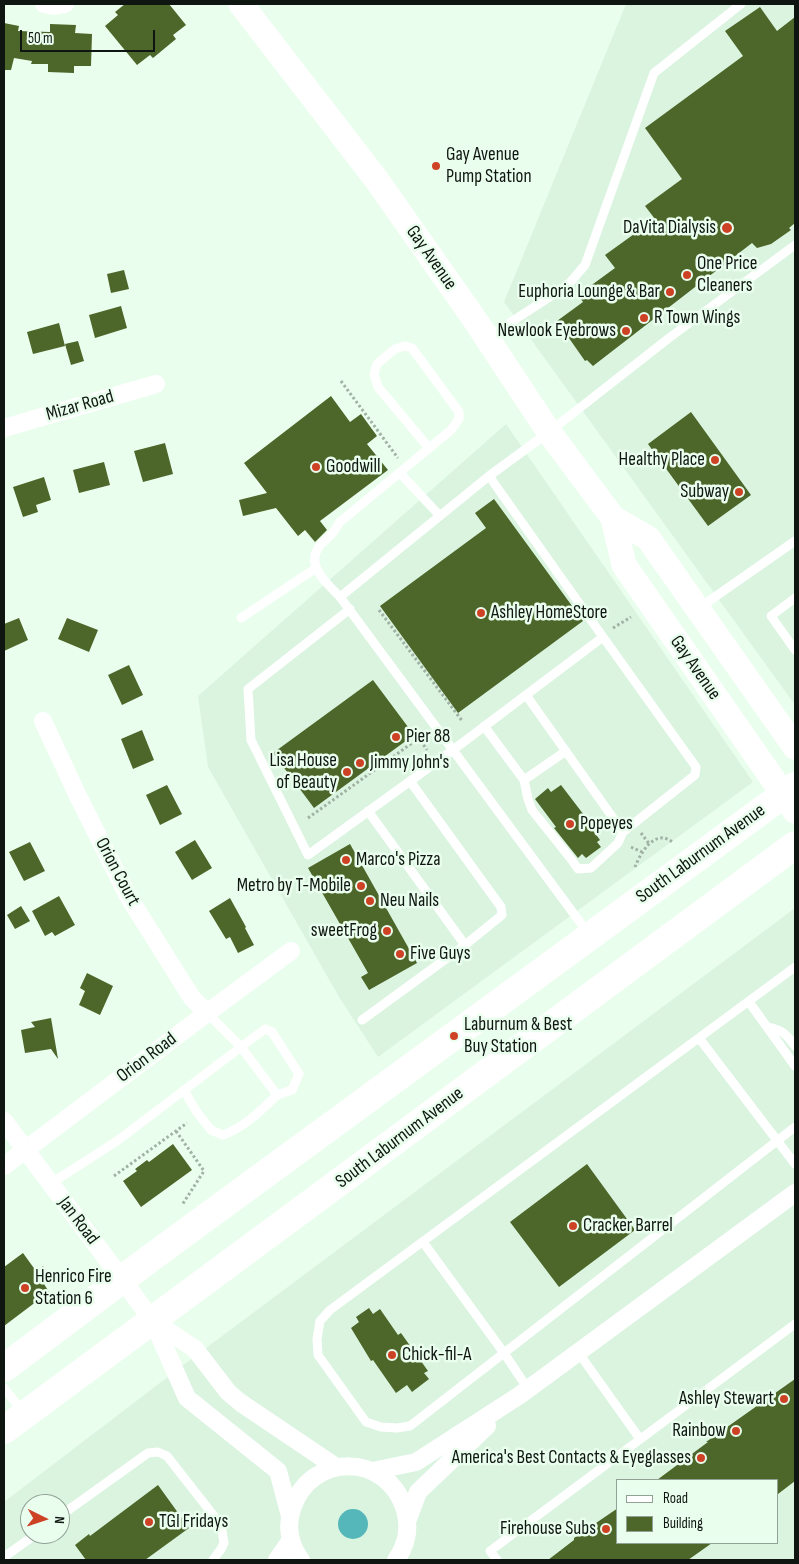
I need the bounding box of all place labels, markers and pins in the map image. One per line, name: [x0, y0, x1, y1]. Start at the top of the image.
place label: Gay Avenue Pump Station: [446, 144, 532, 188]
marker: Gay Avenue Pump Station: [430, 160, 442, 172]
place label: DaVita Dialysis: [623, 217, 716, 239]
marker: DaVita Dialysis: [720, 221, 734, 235]
place label: One Price Cleaners: [697, 253, 757, 297]
marker: One Price Cleaners: [681, 269, 693, 281]
place label: Euphoria Lounge & Bar: [518, 281, 660, 303]
marker: Euphoria Lounge & Bar: [664, 286, 676, 298]
place label: R Town Wings: [654, 307, 740, 329]
marker: R Town Wings: [638, 312, 650, 324]
place label: Newlook Eyebrows: [498, 320, 616, 342]
marker: Newlook Eyebrows: [620, 325, 632, 337]
place label: Healthy Place: [619, 449, 705, 471]
marker: Healthy Place: [709, 454, 721, 466]
place label: Goodwill: [326, 456, 380, 478]
marker: Goodwill: [310, 461, 322, 473]
place label: Subway: [680, 481, 729, 503]
marker: Subway: [733, 486, 745, 498]
place label: Ashley HomeStore: [491, 602, 607, 624]
marker: Ashley HomeStore: [475, 607, 487, 619]
place label: Pier 88: [406, 726, 450, 748]
marker: Pier 88: [390, 731, 402, 743]
place label: Lisa House of Beauty: [269, 750, 337, 794]
place label: Jimmy John's: [370, 752, 449, 774]
marker: Jimmy John's: [354, 757, 366, 769]
marker: Lisa House of Beauty: [341, 766, 353, 778]
place label: Popeyes: [580, 813, 633, 835]
marker: Popeyes: [564, 818, 576, 830]
place label: Marco's Pizza: [356, 849, 440, 871]
marker: Marco's Pizza: [340, 854, 352, 866]
place label: Metro by T-Mobile: [237, 875, 351, 897]
marker: Metro by T-Mobile: [355, 880, 367, 892]
place label: Neu Nails: [380, 890, 439, 912]
marker: Neu Nails: [364, 895, 376, 907]
place label: sweetFrog: [311, 920, 377, 942]
marker: sweetFrog: [381, 925, 393, 937]
place label: Five Guys: [410, 943, 470, 965]
marker: Five Guys: [394, 948, 406, 960]
place label: Laburnum & Best Buy Station: [464, 1014, 572, 1058]
marker: Laburnum & Best Buy Station: [448, 1030, 460, 1042]
place label: Cracker Barrel: [583, 1215, 673, 1237]
marker: Cracker Barrel: [567, 1220, 579, 1232]
place label: Henrico Fire Station 6: [35, 1266, 112, 1310]
marker: Henrico Fire Station 6: [19, 1282, 31, 1294]
place label: Chick-fil-A: [402, 1344, 471, 1366]
marker: Chick-fil-A: [386, 1349, 398, 1361]
place label: Ashley Stewart: [679, 1388, 774, 1410]
marker: Ashley Stewart: [778, 1393, 790, 1405]
place label: Rainbow: [672, 1420, 726, 1442]
marker: Rainbow: [730, 1425, 742, 1437]
place label: America's Best Contacts & Eyeglasses: [452, 1447, 691, 1469]
marker: America's Best Contacts & Eyeglasses: [695, 1452, 707, 1464]
place label: TGI Fridays: [159, 1511, 228, 1533]
marker: TGI Fridays: [143, 1516, 155, 1528]
place label: Firehouse Subs: [500, 1518, 596, 1540]
marker: Firehouse Subs: [600, 1523, 612, 1535]

